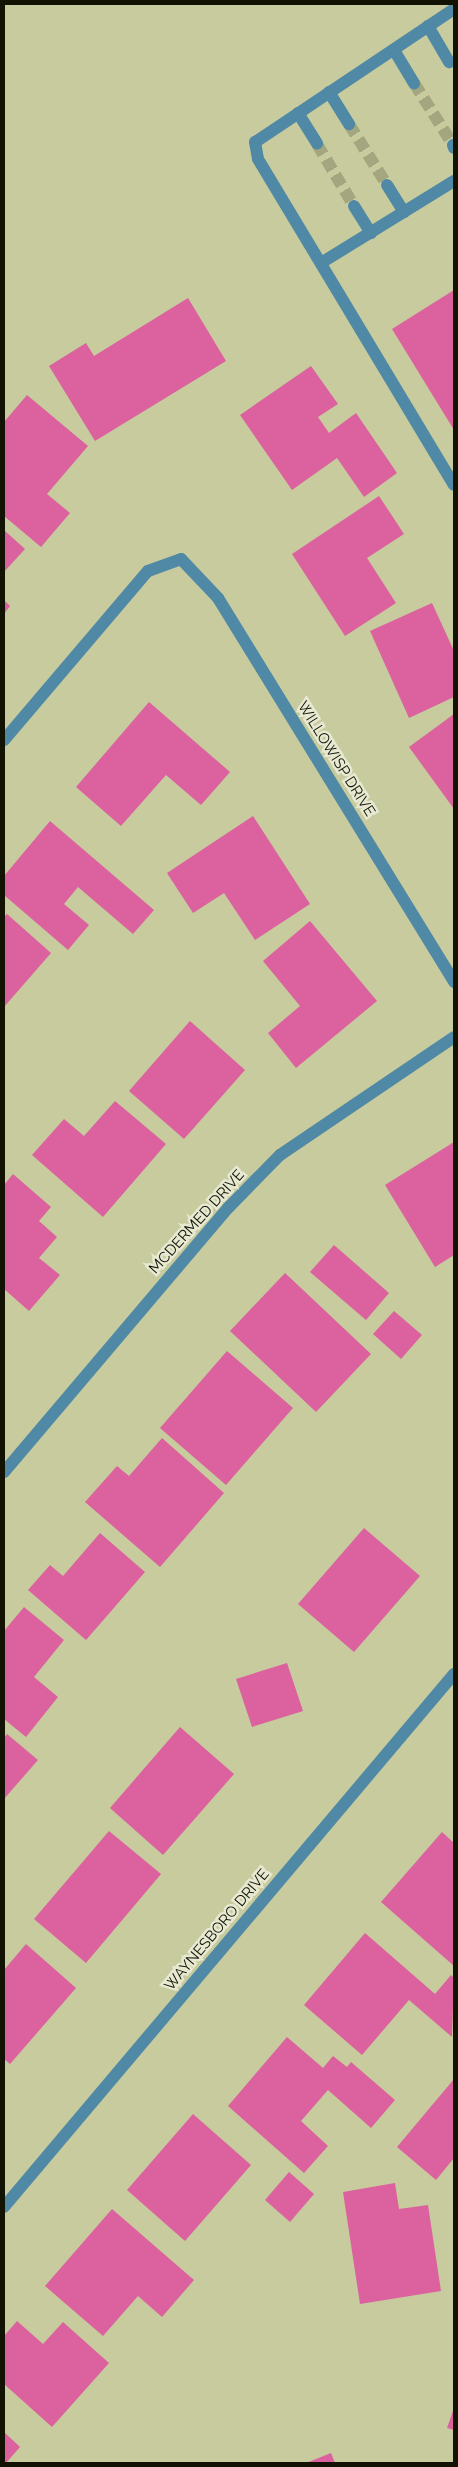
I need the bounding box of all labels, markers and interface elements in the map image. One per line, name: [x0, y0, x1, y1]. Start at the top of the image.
street label: WILLOWISP DRIVE: [293, 698, 379, 820]
street label: MCDERMED DRIVE: [146, 1166, 248, 1278]
street label: WAYNESBORO DRIVE: [161, 1866, 273, 1994]

